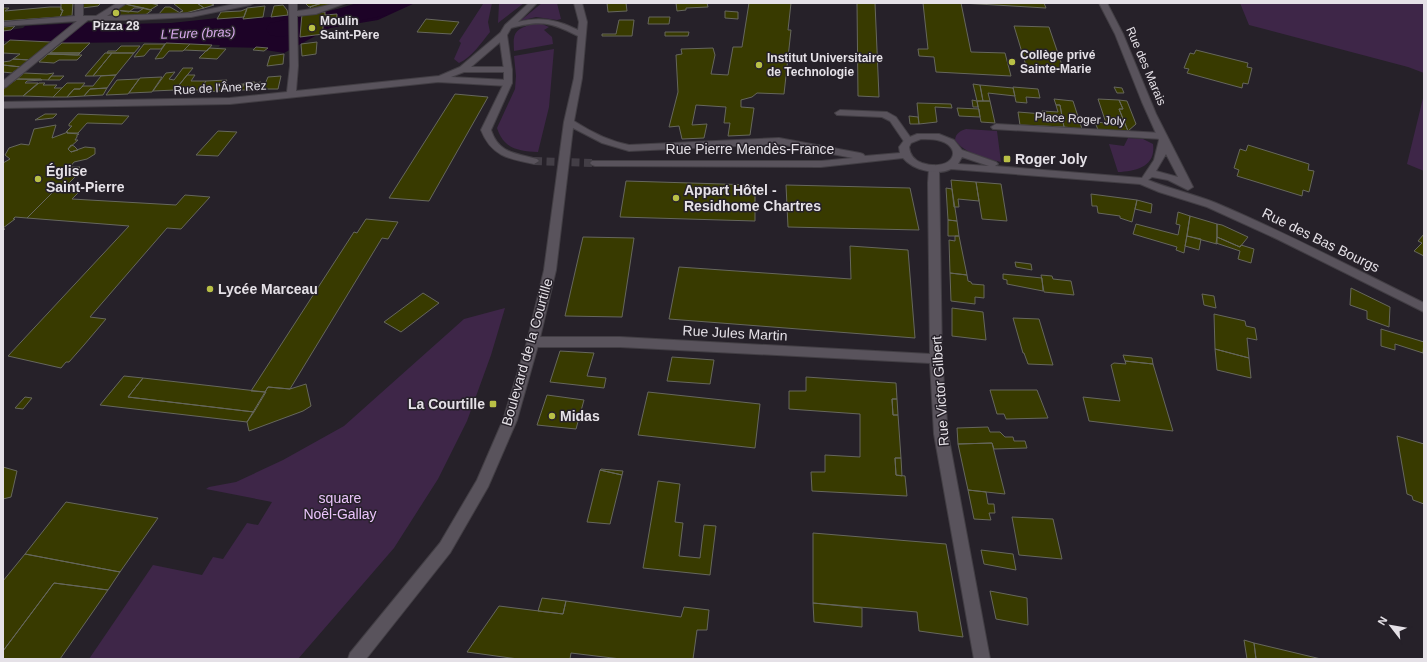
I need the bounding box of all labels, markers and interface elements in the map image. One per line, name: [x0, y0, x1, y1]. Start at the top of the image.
marker: Pizza 28: [111, 8, 121, 18]
place label: Moulin Saint-Père: [320, 14, 380, 42]
place label: Pizza 28: [93, 19, 140, 33]
marker: Moulin Saint-Père: [307, 23, 317, 33]
water label: L'Eure (bras): [160, 24, 236, 42]
street label: Rue des Marais: [1123, 25, 1169, 107]
place label: Collège privé Sainte-Marie: [1020, 48, 1096, 76]
place label: Institut Universitaire de Technologie: [767, 51, 883, 79]
marker: Collège privé Sainte-Marie: [1007, 57, 1017, 67]
marker: Institut Universitaire de Technologie: [754, 60, 764, 70]
street label: Rue de l'Âne Rez: [173, 78, 267, 97]
street label: Place Roger Joly: [1034, 110, 1126, 128]
street label: Rue Pierre Mendès-France: [666, 141, 835, 157]
place label: Roger Joly: [1015, 151, 1088, 167]
marker: Roger Joly: [1002, 154, 1012, 164]
place label: Église Saint-Pierre: [46, 163, 125, 195]
marker: Église Saint-Pierre: [33, 174, 43, 184]
place label: Appart Hôtel - Residhome Chartres: [684, 182, 821, 214]
marker: Appart Hôtel - Residhome Chartres: [671, 193, 681, 203]
street label: Rue des Bas Bourgs: [1260, 205, 1382, 275]
street label: Boulevard de la Courtille: [498, 276, 556, 428]
place label: Lycée Marceau: [218, 281, 318, 297]
marker: Lycée Marceau: [205, 284, 215, 294]
street label: Rue Jules Martin: [682, 322, 788, 344]
street label: Rue Victor Gilbert: [928, 335, 952, 447]
place label: La Courtille: [408, 396, 485, 412]
marker: La Courtille: [488, 399, 498, 409]
place label: Midas: [560, 408, 600, 424]
marker: Midas: [547, 411, 557, 421]
park label: square Noêl-Gallay: [303, 490, 377, 522]
north arrow: [1371, 606, 1411, 646]
text: N: [1375, 614, 1390, 627]

